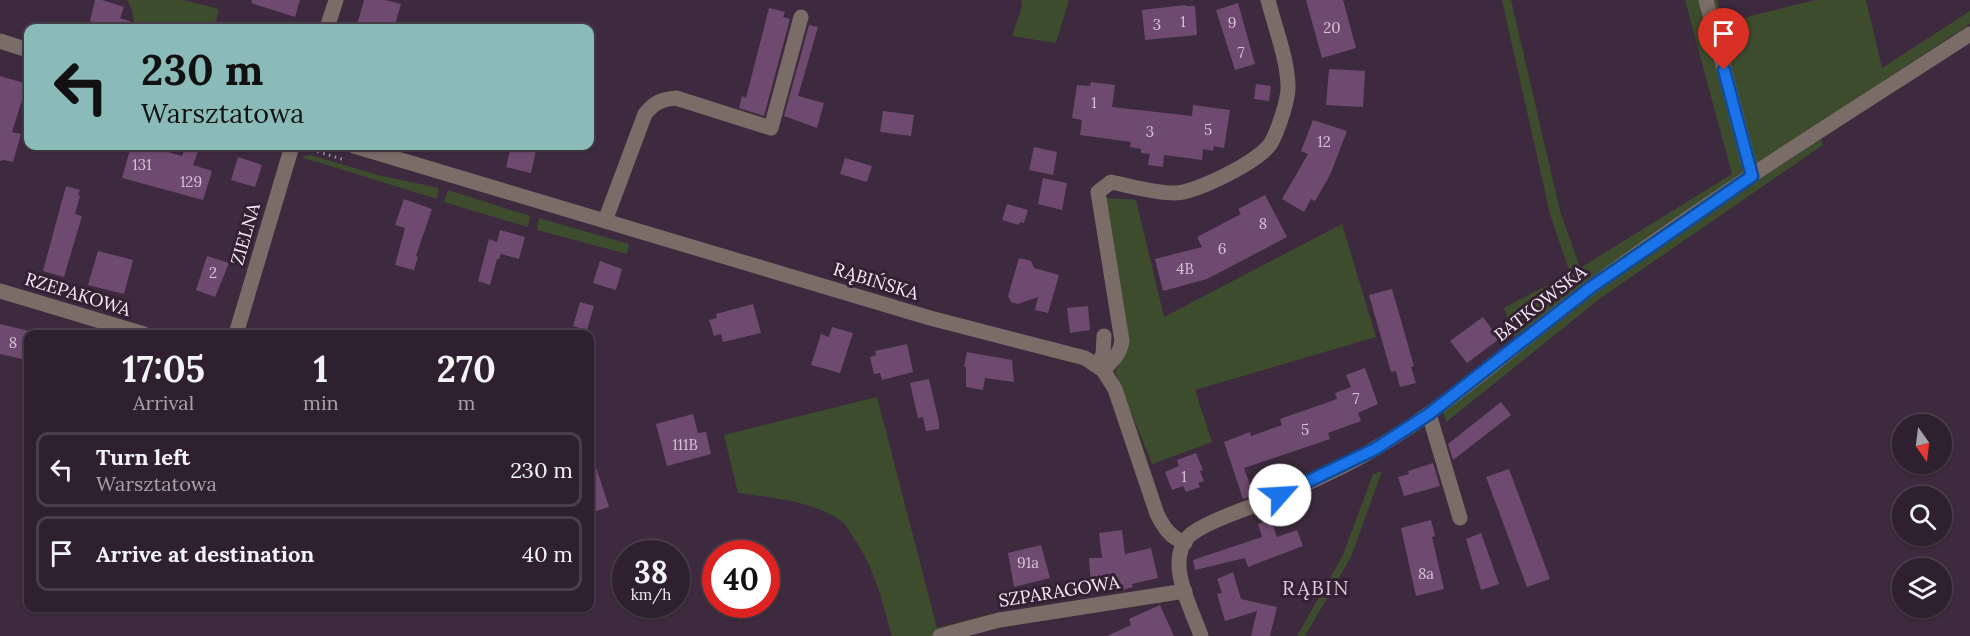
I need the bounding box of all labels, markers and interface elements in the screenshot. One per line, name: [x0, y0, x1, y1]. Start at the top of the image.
pin: [1698, 8, 1749, 70]
house number: 1: [1180, 12, 1186, 31]
house number: 9: [1228, 13, 1236, 32]
house number: 3: [1153, 15, 1161, 34]
icon: arrive: [1707, 17, 1740, 50]
house number: 20: [1323, 18, 1341, 37]
text: 230 m: [141, 43, 263, 97]
house number: 7: [1238, 43, 1245, 62]
icon: left: [42, 48, 120, 126]
house number: 1: [1091, 93, 1097, 112]
text: Warsztatowa: [141, 96, 304, 130]
house number: 5: [1204, 120, 1212, 139]
house number: 3: [1146, 122, 1154, 141]
house number: 12: [1317, 132, 1331, 151]
house number: 131: [132, 155, 152, 174]
house number: 129: [180, 172, 202, 191]
street label: ZIELNA: [225, 200, 265, 268]
house number: 8: [1259, 214, 1267, 233]
house number: 6: [1218, 239, 1226, 258]
street label: RĄBIŃSKA: [831, 257, 922, 305]
house number: 4B: [1176, 259, 1194, 278]
street label: BATKOWSKA: [1489, 259, 1591, 346]
house number: 2: [209, 263, 217, 282]
street label: RZEPAKOWA: [22, 267, 134, 321]
house number: 8: [9, 333, 17, 352]
text: 17:05: [122, 346, 205, 392]
text: 1: [314, 346, 328, 392]
text: 270: [437, 346, 496, 392]
house number: 7: [1353, 389, 1360, 408]
text: Arrival: [133, 390, 194, 415]
text: min: [303, 390, 339, 415]
text: m: [457, 390, 475, 415]
north arrow: [1892, 414, 1952, 474]
map controls: [1892, 414, 1952, 618]
house number: 5: [1301, 420, 1309, 439]
house number: 111B: [672, 435, 698, 454]
text: Turn left: [96, 443, 190, 471]
icon: left: [45, 453, 78, 486]
text: 230 m: [510, 456, 573, 484]
position arrow: [1248, 463, 1312, 527]
house number: 1: [1181, 467, 1187, 486]
text: Warsztatowa: [96, 471, 217, 496]
button: search: [1892, 486, 1952, 546]
icon: arrive: [45, 537, 78, 570]
text: Arrive at destination: [96, 540, 314, 568]
text: 40 m: [522, 540, 573, 568]
speed limit sign: 40: [702, 540, 780, 618]
text: 38: [634, 553, 668, 591]
house number: 91a: [1017, 553, 1039, 572]
button: layers: [1892, 558, 1952, 618]
house number: 8a: [1418, 564, 1434, 583]
street label: SZPARAGOWA: [997, 570, 1122, 612]
district label: RĄBIN: [1282, 575, 1350, 600]
text: km/h: [631, 585, 671, 604]

